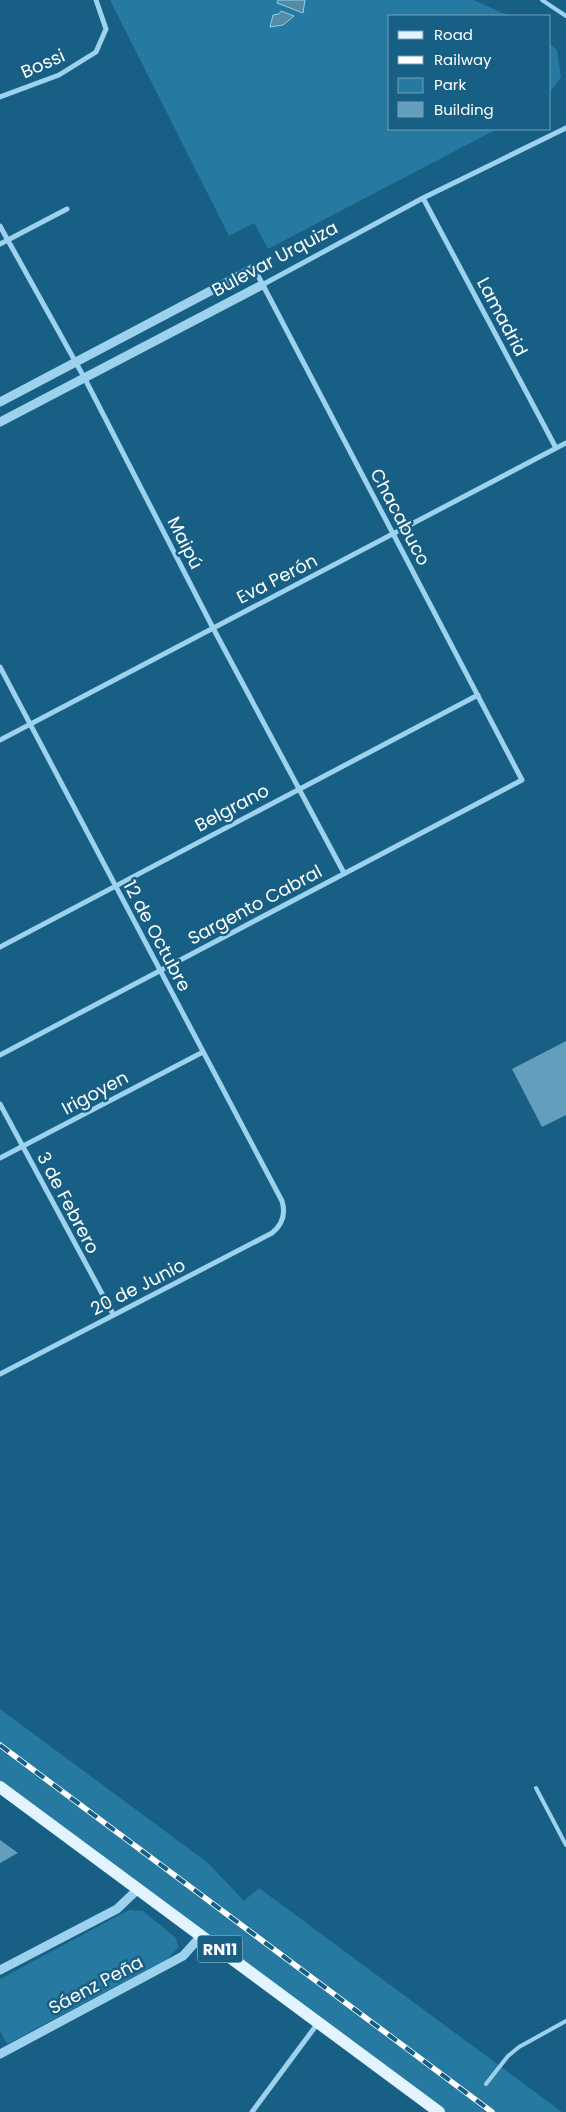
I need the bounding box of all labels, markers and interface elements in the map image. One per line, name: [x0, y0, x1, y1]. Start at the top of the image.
legend: [388, 15, 551, 130]
text: Road: [434, 24, 473, 45]
street label: Bossi: [17, 43, 69, 84]
text: Railway: [434, 49, 492, 70]
text: Park: [434, 74, 466, 95]
text: Building: [434, 99, 494, 120]
street label: Bulevar Urquiza: [207, 215, 342, 302]
street label: Lamadrid: [471, 273, 534, 361]
street label: Chacabuco: [364, 464, 437, 570]
street label: Maipú: [162, 512, 209, 573]
street label: Eva Perón: [232, 548, 321, 610]
street label: Belgrano: [190, 778, 273, 838]
street label: Sargento Cabral: [183, 859, 326, 951]
street label: 12 de Octubre: [118, 876, 197, 996]
street label: Irigoyen: [57, 1065, 132, 1121]
street label: 3 de Febrero: [31, 1147, 106, 1258]
street label: 20 de Junio: [86, 1252, 189, 1321]
road number: RN11: [198, 1936, 242, 1962]
street label: Sáenz Peña: [44, 1949, 147, 2020]

